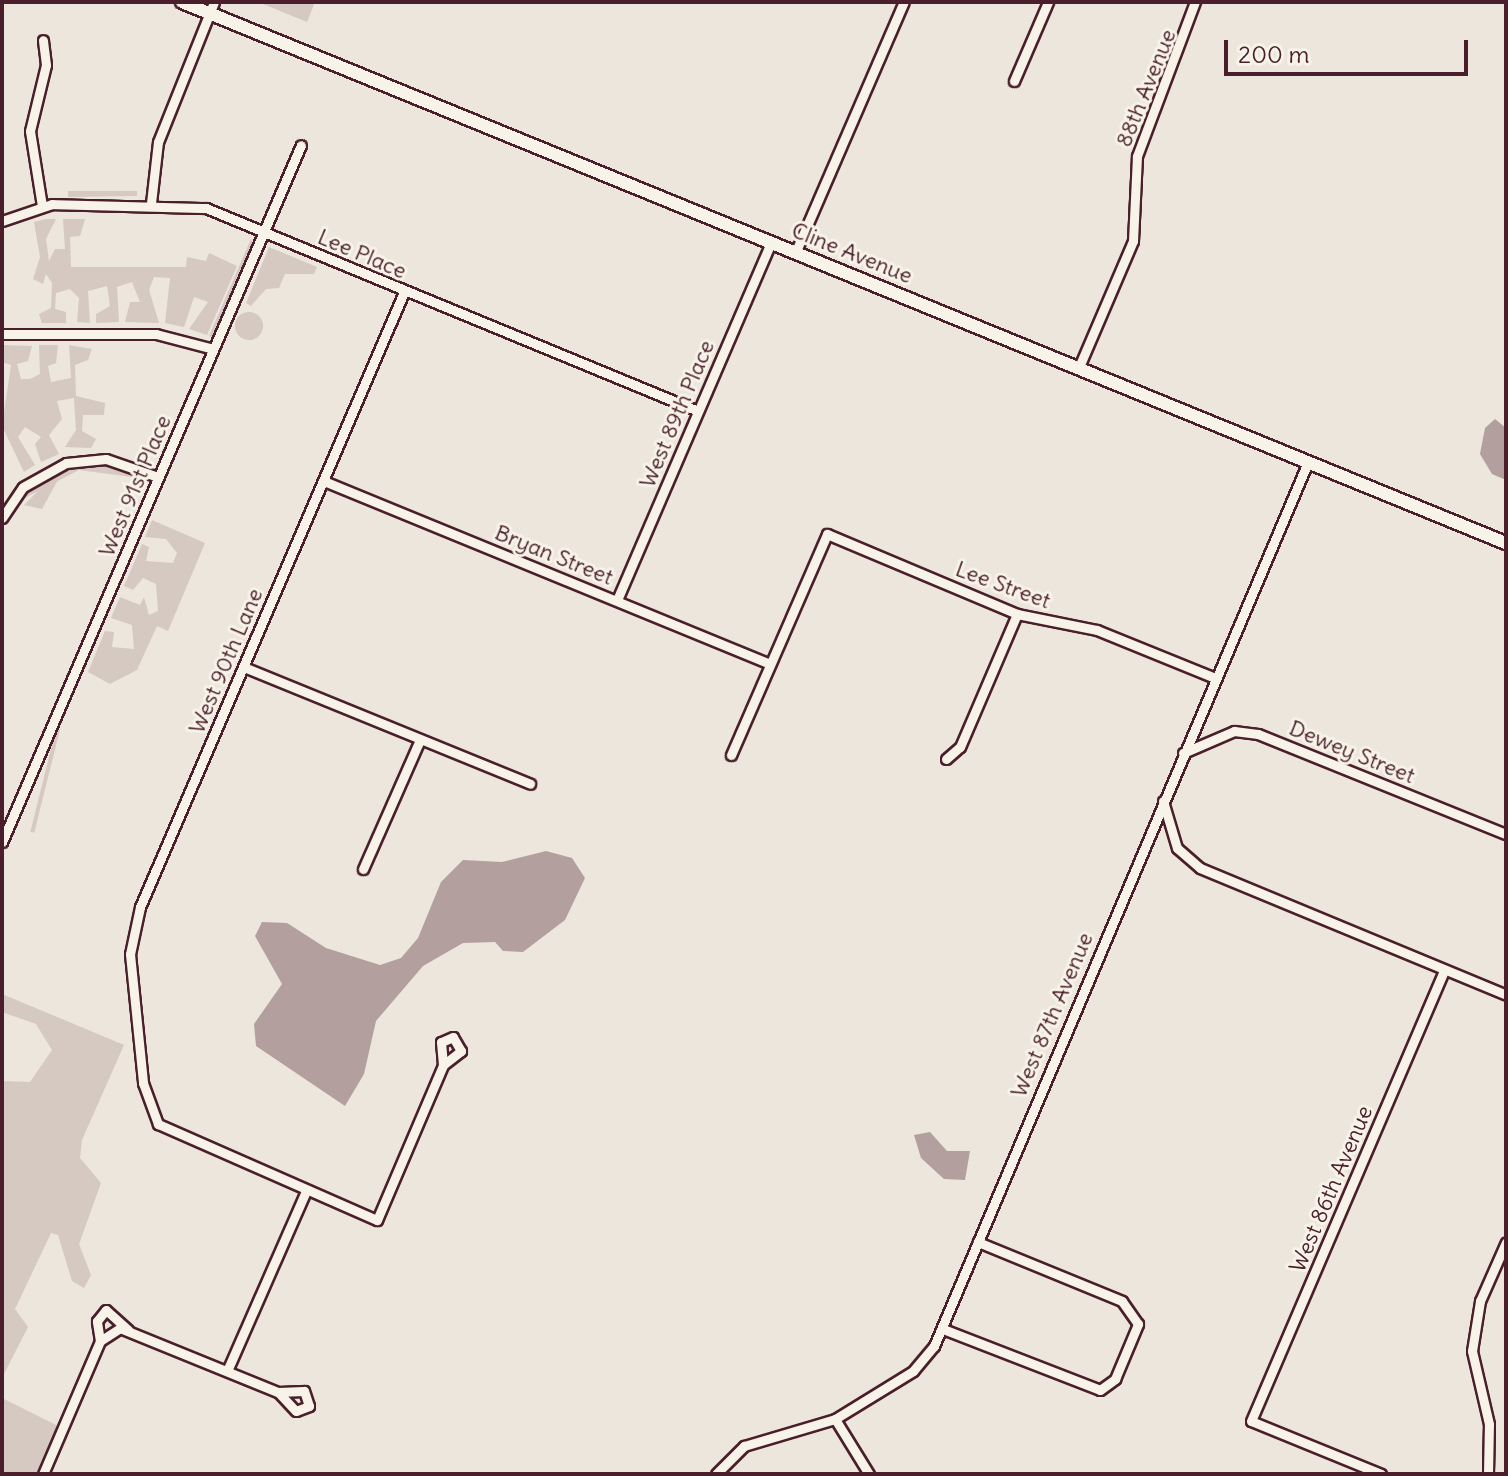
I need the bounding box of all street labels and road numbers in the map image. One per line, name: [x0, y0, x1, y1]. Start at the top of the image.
street label: 88th Avenue: [1110, 25, 1182, 151]
street label: Cline Avenue: [788, 217, 916, 289]
street label: Lee Place: [314, 224, 410, 284]
street label: West 89th Place: [634, 336, 720, 492]
street label: West 91st Place: [93, 411, 177, 561]
street label: Bryan Street: [491, 519, 617, 591]
street label: Lee Street: [952, 556, 1054, 614]
street label: West 90th Lane: [184, 584, 268, 738]
street label: Dewey Street: [1285, 715, 1419, 789]
street label: West 87th Avenue: [1005, 929, 1099, 1101]
street label: West 86th Avenue: [1284, 1102, 1378, 1276]

